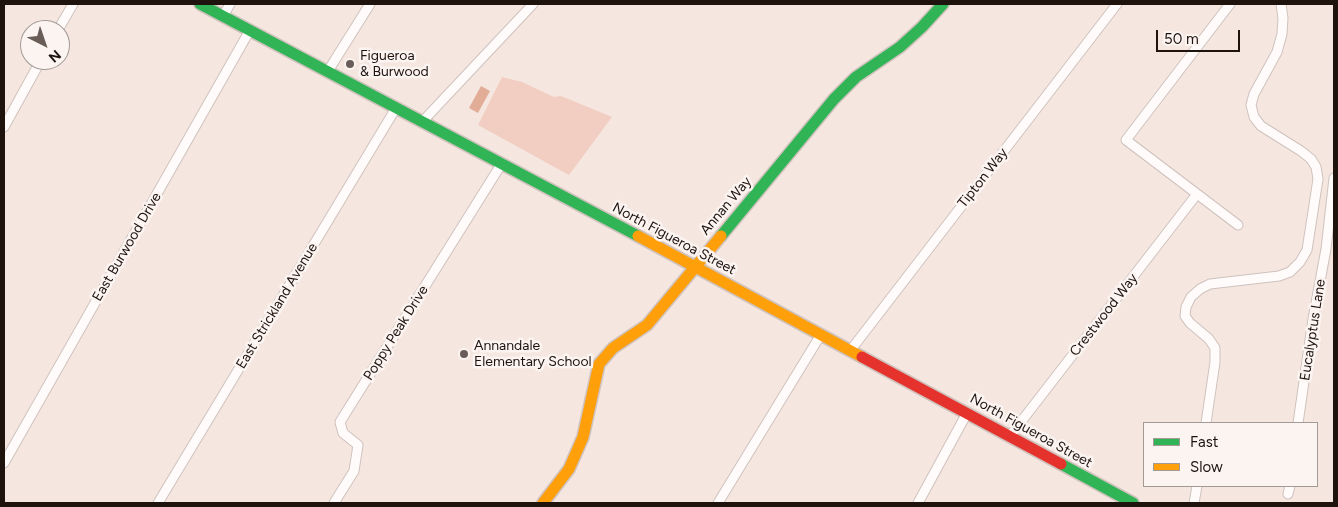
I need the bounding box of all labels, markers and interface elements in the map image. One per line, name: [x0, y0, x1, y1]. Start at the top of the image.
north arrow: [20, 20, 70, 70]
scale bar: [1158, 20, 1242, 52]
text: 50 m: [1164, 30, 1199, 48]
text: N: [45, 46, 64, 66]
place label: Figueroa & Burwood: [360, 48, 429, 80]
marker: Figueroa & Burwood: [344, 58, 356, 70]
street label: Tipton Way: [954, 145, 1012, 211]
street label: Annan Way: [697, 173, 755, 239]
street label: East Burwood Drive: [89, 190, 165, 304]
street label: North Figueroa Street: [609, 199, 739, 279]
street label: East Strickland Avenue: [233, 240, 321, 372]
street label: Crestwood Way: [1067, 270, 1141, 360]
street label: Eucalyptus Lane: [1297, 278, 1329, 382]
street label: Poppy Peak Drive: [360, 282, 432, 384]
place label: Annandale Elementary School: [474, 338, 592, 371]
marker: Annandale Elementary School: [458, 348, 470, 360]
street label: North Figueroa Street: [967, 390, 1095, 472]
legend: [1143, 422, 1318, 487]
text: Fast: [1190, 433, 1218, 451]
text: Slow: [1190, 458, 1223, 476]

